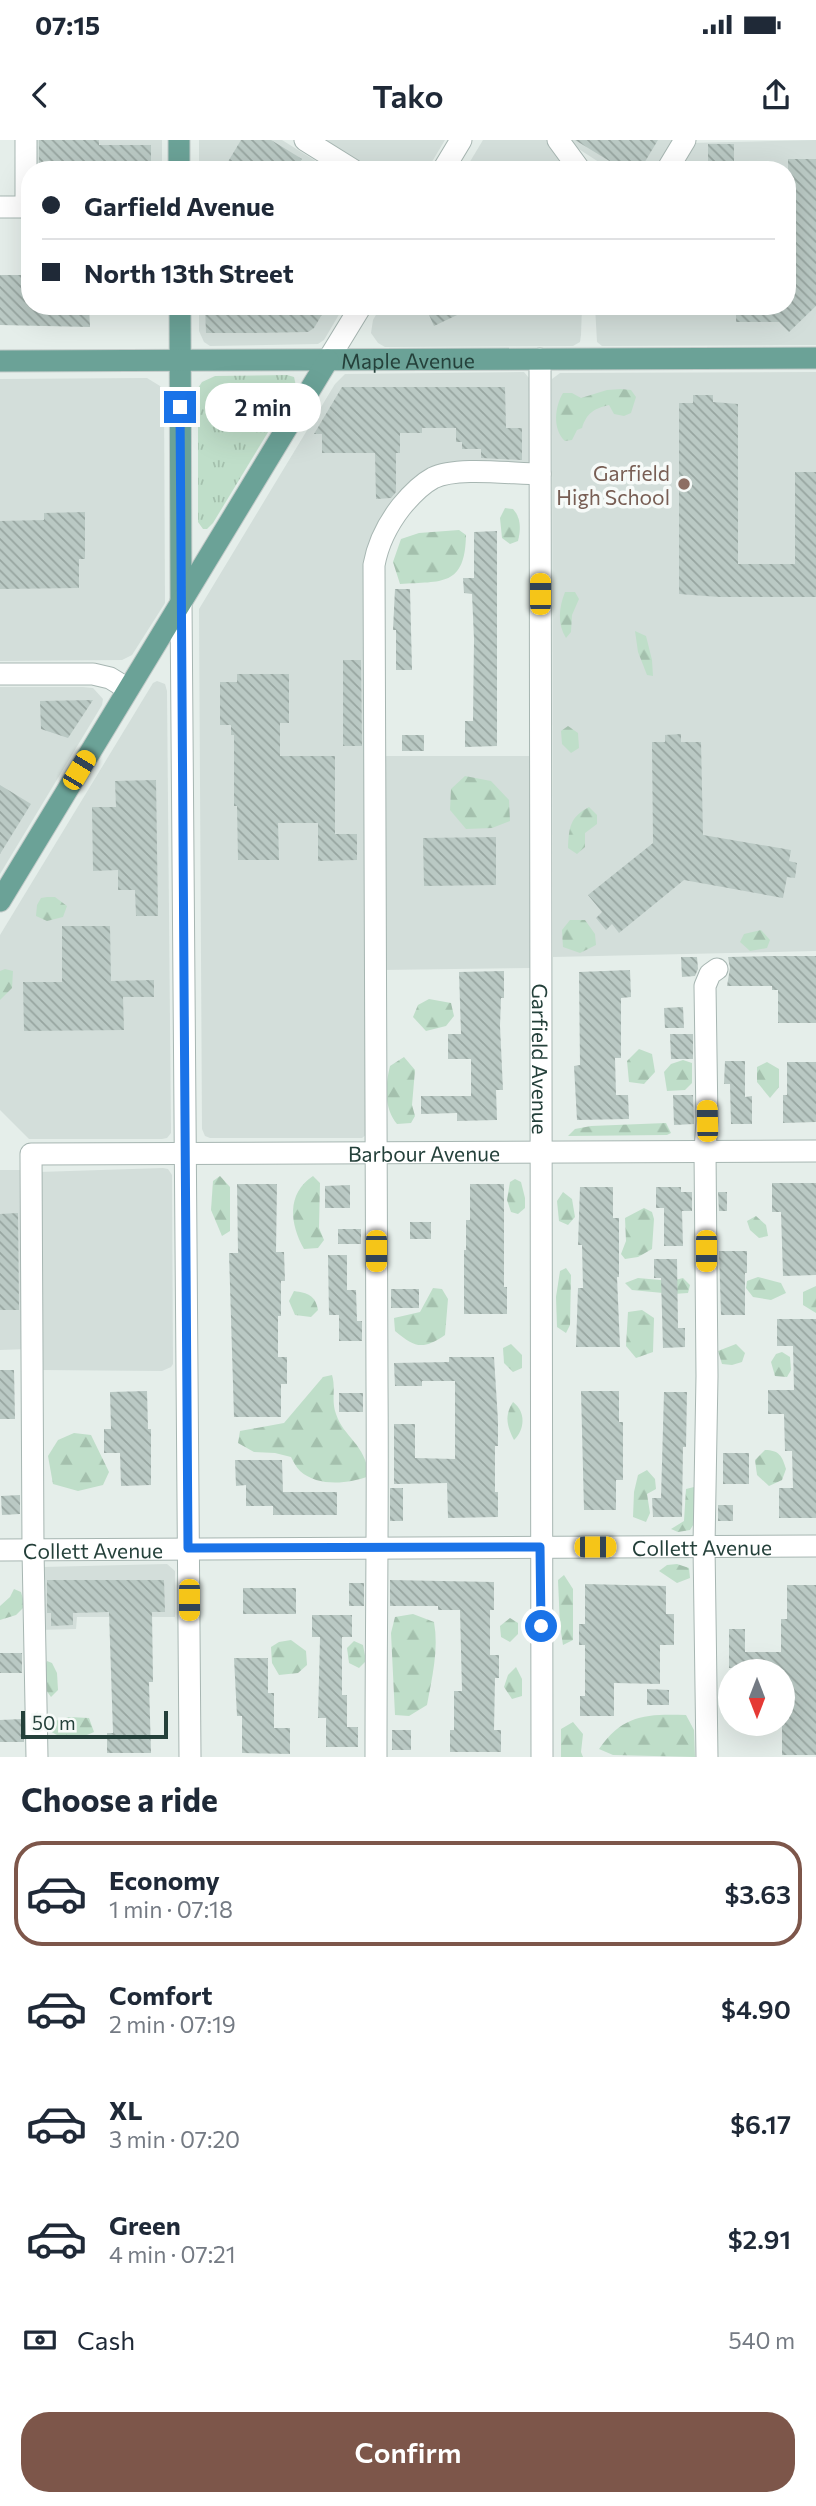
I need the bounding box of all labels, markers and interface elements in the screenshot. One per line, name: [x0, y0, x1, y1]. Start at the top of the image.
text: 07:15: [35, 9, 100, 40]
text: Tako: [372, 75, 444, 115]
icon: back: [21, 76, 59, 114]
icon: share: [757, 76, 795, 114]
text: Garfield Avenue: [84, 190, 274, 221]
text: North 13th Street: [84, 257, 294, 288]
street label: Maple Avenue: [341, 347, 475, 372]
callout: 2 min: [204, 383, 320, 432]
route end: [164, 391, 196, 423]
text: 2 min: [235, 393, 291, 421]
place label: Garfield High School: [556, 460, 670, 509]
marker: Garfield High School: [676, 476, 692, 492]
car: [530, 573, 551, 615]
car: [60, 747, 99, 793]
street label: Garfield Avenue: [528, 983, 554, 1135]
car: [697, 1100, 718, 1142]
street label: Barbour Avenue: [348, 1140, 500, 1165]
car: [366, 1230, 387, 1272]
car: [696, 1230, 717, 1272]
street label: Collett Avenue: [632, 1534, 772, 1559]
street label: Collett Avenue: [23, 1537, 163, 1562]
car: [575, 1537, 617, 1558]
car: [179, 1579, 200, 1621]
route start: [525, 1610, 557, 1642]
north arrow: [718, 1659, 794, 1736]
map controls: [718, 1659, 795, 1736]
scale bar: [21, 1708, 168, 1740]
text: 50 m: [32, 1711, 76, 1734]
text: Choose a ride: [21, 1779, 218, 1819]
icon: car: [25, 1862, 88, 1925]
text: Economy: [109, 1864, 220, 1895]
text: $3.63: [724, 1878, 791, 1909]
text: 1 min · 07:18: [109, 1895, 233, 1923]
icon: car: [25, 1977, 88, 2040]
text: Comfort: [109, 1979, 212, 2010]
text: $4.90: [721, 1993, 791, 2024]
text: 2 min · 07:19: [109, 2010, 236, 2038]
icon: car: [25, 2092, 88, 2155]
text: XL: [109, 2094, 143, 2125]
text: $6.17: [730, 2108, 791, 2139]
text: 3 min · 07:20: [109, 2125, 240, 2153]
icon: car: [25, 2207, 88, 2270]
text: Green: [109, 2209, 181, 2240]
text: $2.91: [728, 2223, 791, 2254]
text: 4 min · 07:21: [109, 2240, 236, 2268]
icon: cash: [21, 2321, 59, 2359]
text: Cash: [77, 2324, 135, 2355]
text: 540 m: [729, 2326, 795, 2354]
button: Confirm: [21, 2412, 795, 2492]

